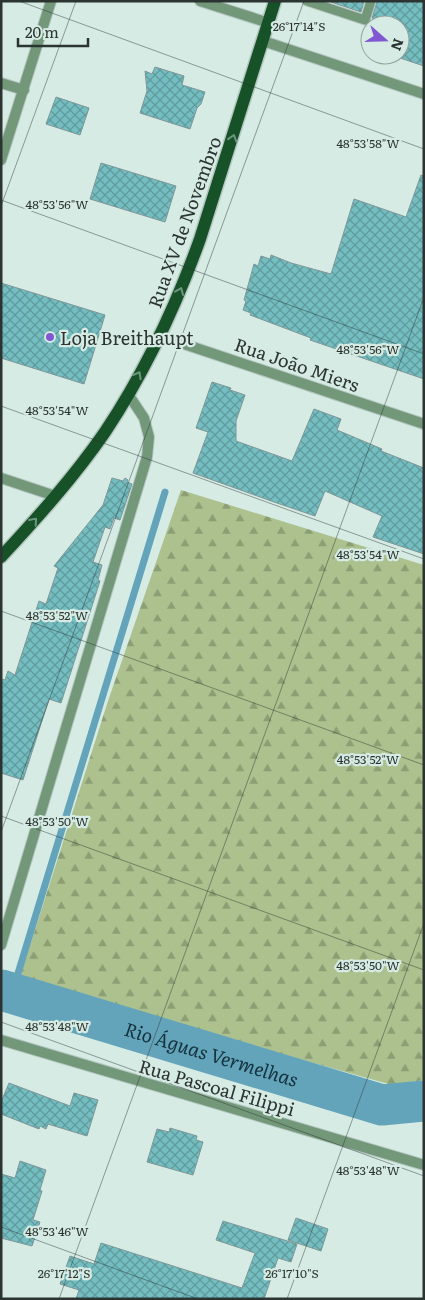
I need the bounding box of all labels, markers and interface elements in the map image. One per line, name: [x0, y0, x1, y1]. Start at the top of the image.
scale bar: [18, 15, 88, 47]
north arrow: [360, 15, 410, 65]
text: 26°17'14"S: [273, 17, 325, 35]
text: 20 m: [25, 20, 59, 43]
text: N: [387, 36, 410, 54]
street label: Rua XV de Novembro: [140, 132, 228, 312]
one-way arrow: [227, 134, 237, 142]
text: 48°53'58"W: [336, 134, 400, 152]
text: 48°53'56"W: [26, 195, 88, 213]
one-way arrow: [174, 287, 185, 296]
place label: Loja Breithaupt: [60, 324, 194, 351]
street label: Rua João Miers: [231, 330, 363, 398]
marker: Loja Breithaupt: [44, 331, 56, 343]
text: 48°53'56"W: [337, 340, 399, 358]
one-way arrow: [132, 372, 142, 381]
text: 48°53'54"W: [25, 401, 89, 419]
one-way arrow: [28, 518, 37, 527]
text: 48°53'54"W: [336, 545, 400, 563]
text: 48°53'52"W: [26, 606, 88, 624]
text: 48°53'52"W: [337, 750, 399, 768]
text: 48°53'50"W: [25, 812, 89, 830]
text: 48°53'50"W: [336, 956, 400, 974]
water label: Rio Águas Vermelhas: [121, 1014, 302, 1093]
text: 48°53'48"W: [25, 1017, 89, 1035]
street label: Rua Pascoal Filippi: [136, 1052, 298, 1122]
text: 48°53'48"W: [336, 1161, 400, 1179]
text: 48°53'46"W: [25, 1222, 89, 1240]
text: 26°17'12"S: [38, 1264, 90, 1282]
text: 26°17'10"S: [265, 1264, 319, 1282]

